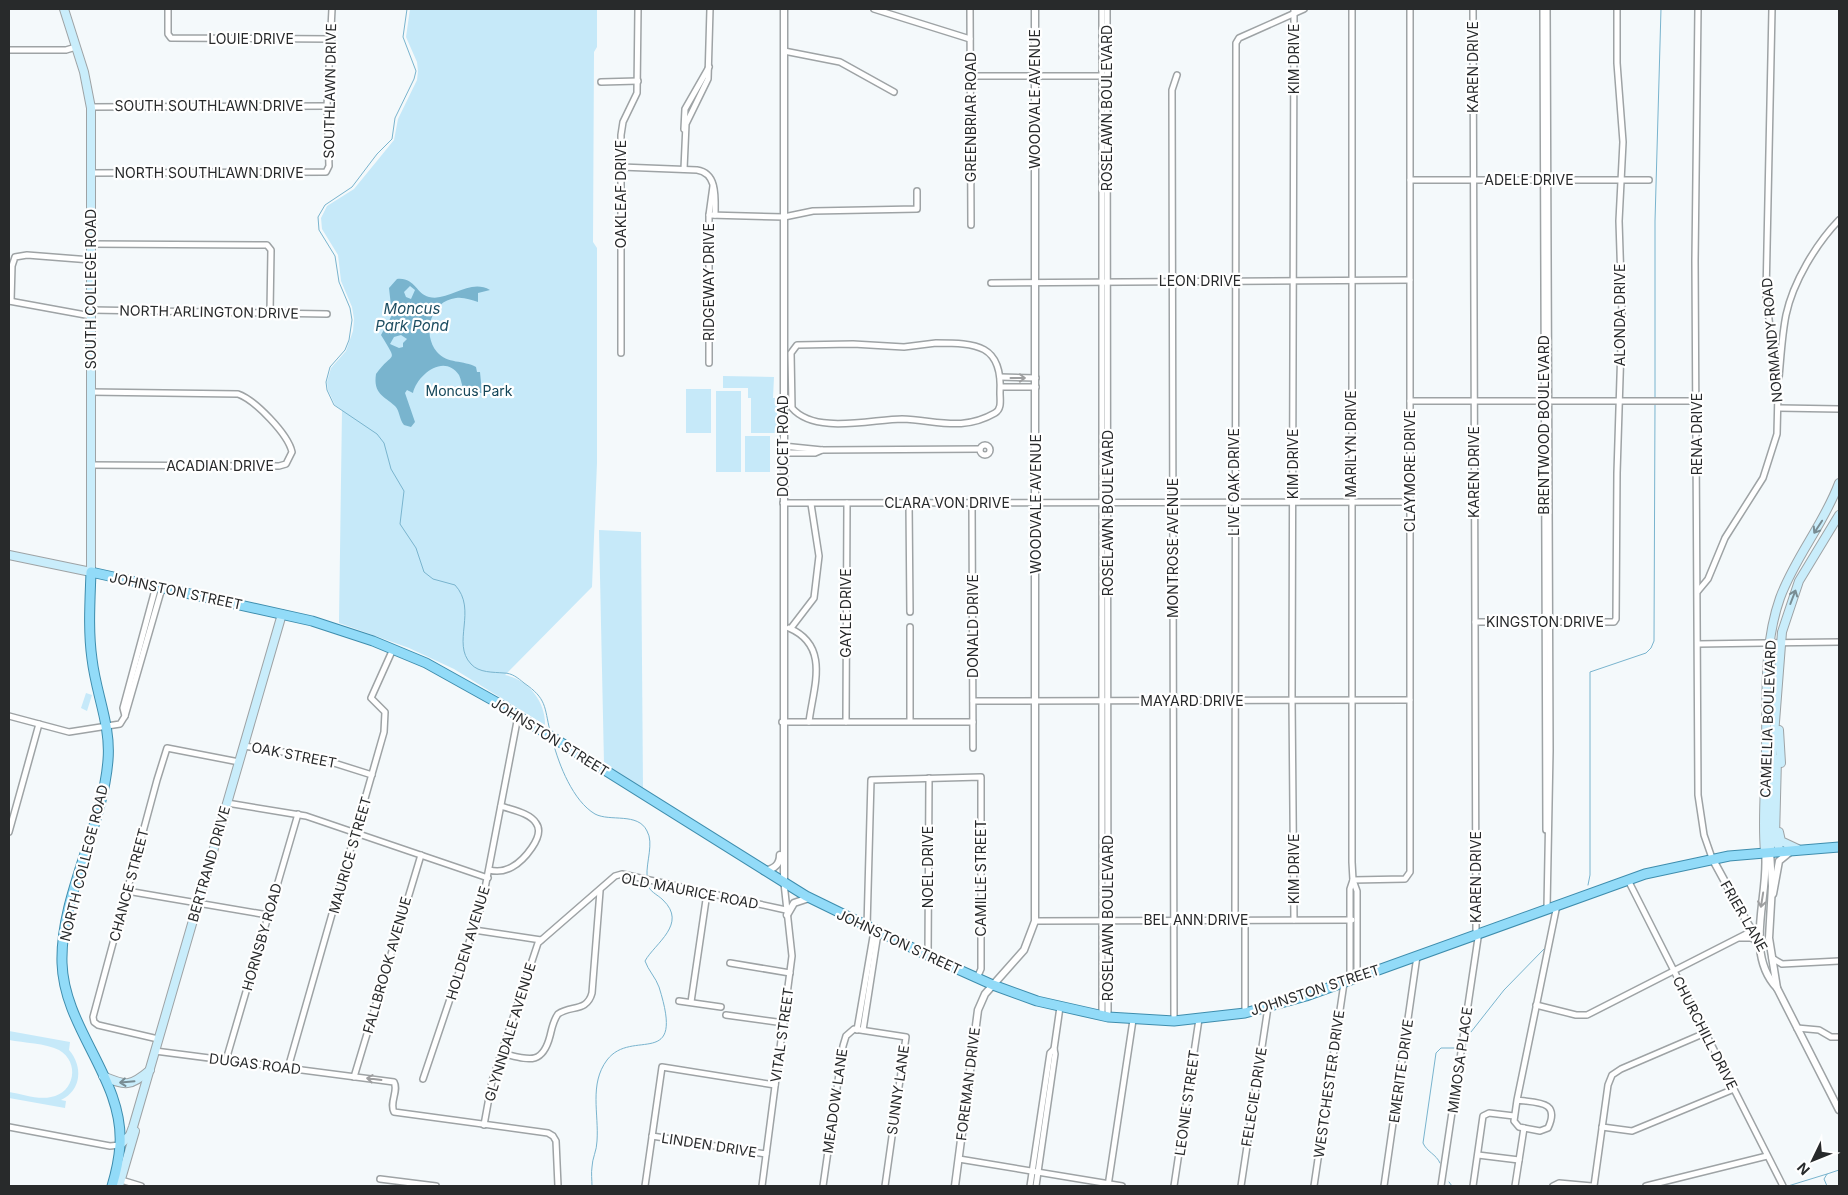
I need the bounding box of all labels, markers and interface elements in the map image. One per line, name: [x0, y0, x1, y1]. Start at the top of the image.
street label: KAREN DRIVE: [1464, 21, 1481, 113]
street label: SOUTHLAWN DRIVE: [320, 23, 339, 159]
street label: KIM DRIVE: [1285, 24, 1302, 94]
street label: ROSELAWN BOULEVARD: [1098, 25, 1115, 191]
street label: WOODVALE AVENUE: [1026, 29, 1043, 169]
street label: LOUIE DRIVE: [208, 30, 294, 47]
street label: GREENBRIAR ROAD: [962, 52, 979, 182]
street label: SOUTH SOUTHLAWN DRIVE: [114, 97, 304, 114]
street label: OAKLEAF DRIVE: [612, 140, 629, 248]
street label: NORTH SOUTHLAWN DRIVE: [114, 164, 304, 181]
street label: ADELE DRIVE: [1484, 171, 1574, 188]
street label: SOUTH COLLEGE ROAD: [82, 209, 99, 369]
street label: RIDGEWAY DRIVE: [700, 223, 717, 341]
street label: ALONDA DRIVE: [1611, 264, 1628, 366]
street label: LEON DRIVE: [1159, 272, 1241, 289]
street label: NORMANDY ROAD: [1758, 277, 1785, 403]
water label: Moncus Park Pond: [375, 299, 450, 335]
street label: NORTH ARLINGTON DRIVE: [119, 301, 299, 322]
street label: BRENTWOOD BOULEVARD: [1535, 335, 1552, 515]
one-way arrow: [1010, 373, 1026, 383]
park label: Moncus Park: [426, 382, 513, 399]
street label: MARILYN DRIVE: [1342, 390, 1359, 498]
street label: RENA DRIVE: [1688, 393, 1705, 475]
street label: DOUCET ROAD: [774, 395, 791, 497]
street label: CLAYMORE DRIVE: [1401, 410, 1418, 532]
street label: KAREN DRIVE: [1465, 426, 1482, 518]
street label: LIVE OAK DRIVE: [1225, 428, 1242, 536]
street label: KIM DRIVE: [1284, 429, 1301, 499]
street label: ROSELAWN BOULEVARD: [1099, 430, 1116, 596]
street label: WOODVALE AVENUE: [1027, 434, 1044, 574]
street label: ACADIAN DRIVE: [166, 457, 274, 474]
street label: MONTROSE AVENUE: [1164, 478, 1181, 618]
street label: CLARA VON DRIVE: [884, 494, 1010, 511]
one-way arrow: [1812, 519, 1822, 533]
street label: JOHNSTON STREET: [108, 568, 244, 613]
street label: GAYLE DRIVE: [837, 568, 854, 658]
street label: DONALD DRIVE: [964, 574, 981, 678]
one-way arrow: [1789, 590, 1798, 605]
street label: KINGSTON DRIVE: [1486, 613, 1604, 630]
street label: CAMELLIA BOULEVARD: [1756, 640, 1779, 798]
street label: MAYARD DRIVE: [1140, 692, 1244, 709]
street label: JOHNSTON STREET: [488, 694, 612, 780]
street label: OAK STREET: [250, 738, 338, 771]
street label: NORTH COLLEGE ROAD: [56, 783, 111, 943]
street label: MAURICE STREET: [325, 795, 374, 915]
street label: BERTRAND DRIVE: [184, 804, 233, 924]
street label: CAMILLE STREET: [972, 819, 989, 937]
street label: CHANCE STREET: [105, 826, 152, 943]
street label: NOEL DRIVE: [919, 826, 936, 908]
street label: KAREN DRIVE: [1467, 831, 1484, 923]
street label: KIM DRIVE: [1285, 834, 1302, 904]
street label: ROSELAWN BOULEVARD: [1099, 835, 1116, 1001]
street label: OLD MAURICE ROAD: [620, 869, 760, 912]
street label: FRIER LANE: [1717, 877, 1772, 954]
street label: HORNSBY ROAD: [238, 881, 285, 993]
street label: HOLDEN AVENUE: [442, 884, 493, 1002]
one-way arrow: [1757, 892, 1767, 908]
street label: FALLBROOK AVENUE: [359, 894, 414, 1035]
street label: JOHNSTON STREET: [834, 905, 964, 978]
street label: BEL ANN DRIVE: [1143, 911, 1249, 928]
street label: GLYNNDALE AVENUE: [480, 960, 539, 1103]
street label: JOHNSTON STREET: [1248, 961, 1382, 1019]
street label: CHURCHILL DRIVE: [1669, 973, 1741, 1092]
street label: VITAL STREET: [766, 986, 797, 1083]
street label: MIMOSA PLACE: [1444, 1006, 1475, 1114]
street label: WESTCHESTER DRIVE: [1310, 1009, 1347, 1159]
street label: EMERITE DRIVE: [1385, 1018, 1416, 1124]
street label: FOREMAN DRIVE: [952, 1026, 983, 1142]
street label: SUNNY LANE: [883, 1044, 912, 1136]
street label: FELECIE DRIVE: [1237, 1046, 1270, 1148]
street label: MEADOW LANE: [819, 1047, 850, 1155]
street label: DUGAS ROAD: [208, 1049, 302, 1078]
street label: LEONIE STREET: [1171, 1049, 1202, 1157]
one-way arrow: [367, 1074, 383, 1084]
one-way arrow: [120, 1077, 136, 1087]
street label: LINDEN DRIVE: [660, 1129, 758, 1160]
north arrow: [1788, 1135, 1838, 1185]
text: N: [1793, 1160, 1813, 1179]

